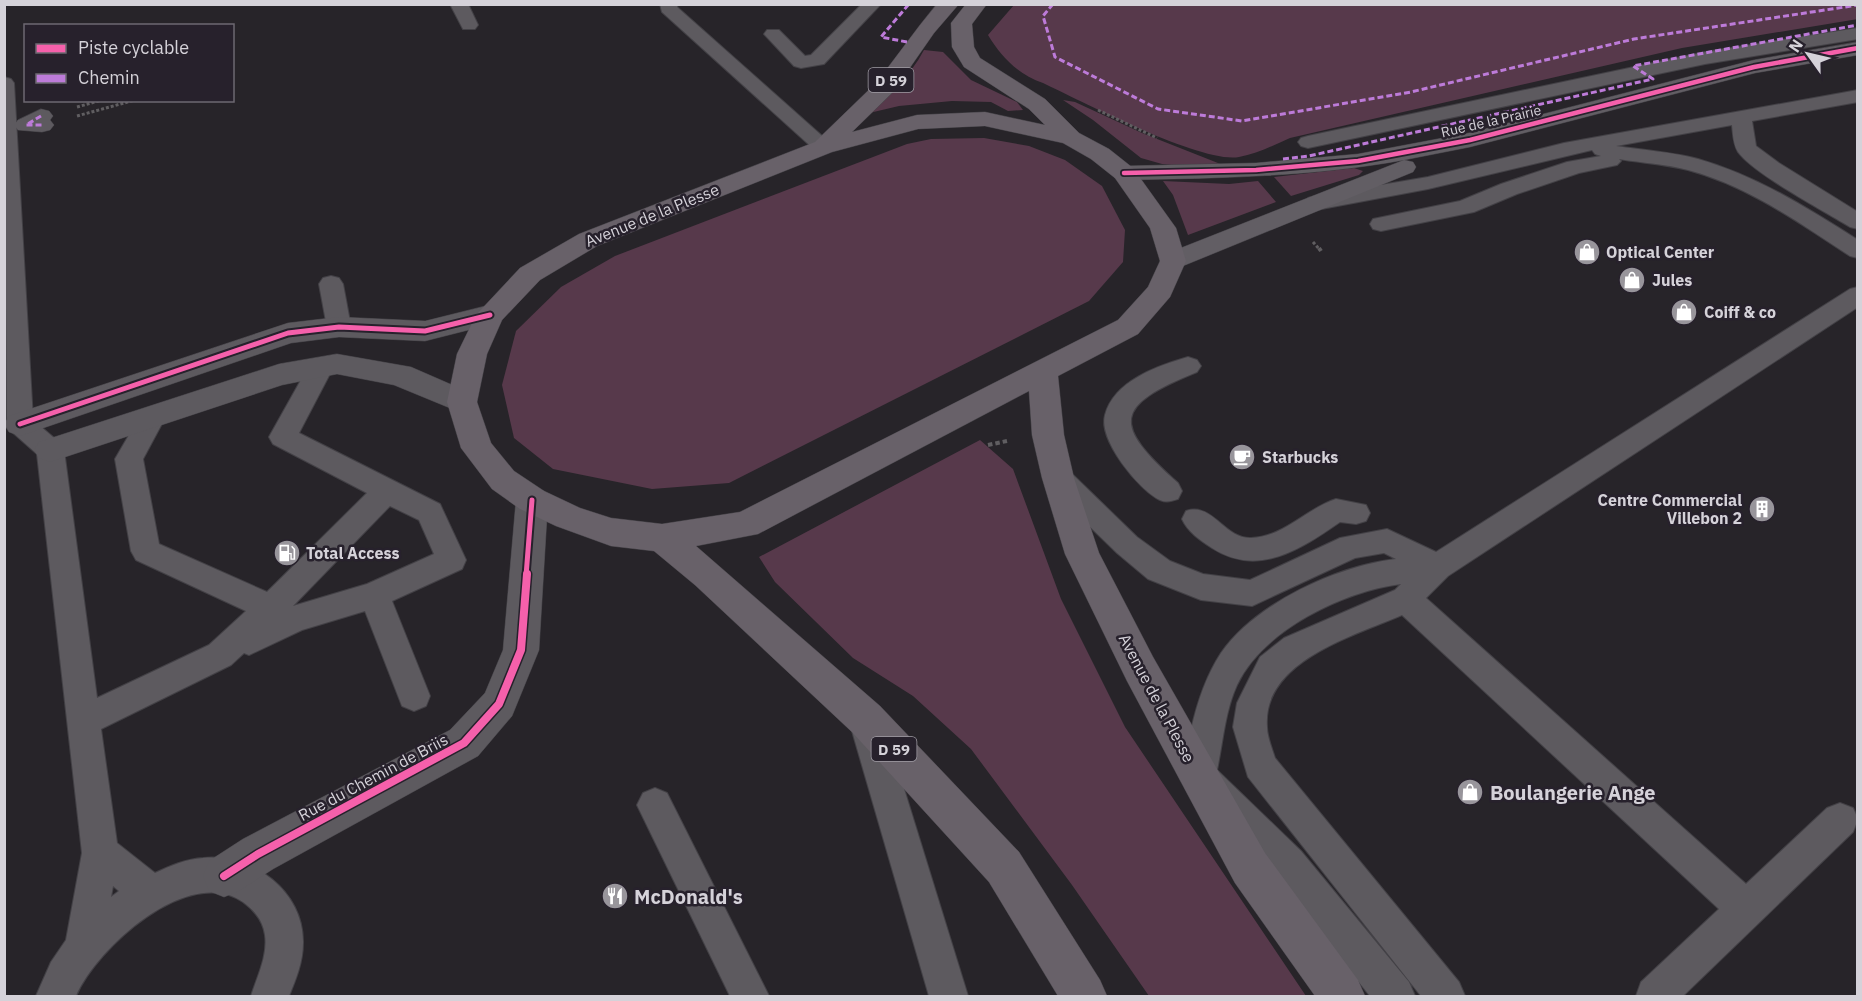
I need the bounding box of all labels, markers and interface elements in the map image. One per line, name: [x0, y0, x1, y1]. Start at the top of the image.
legend: [24, 24, 234, 102]
north arrow: [1778, 24, 1838, 84]
text: N: [1784, 35, 1807, 56]
text: Piste cyclable: [78, 36, 189, 59]
text: Chemin: [78, 66, 140, 89]
road number: D 59: [868, 68, 914, 92]
street label: Rue de la Prairie: [1439, 101, 1543, 141]
street label: Avenue de la Plesse: [582, 179, 722, 251]
shop icon: Optical Center: [1572, 237, 1602, 267]
place label: Optical Center: [1606, 242, 1715, 262]
shop icon: Jules: [1617, 265, 1647, 295]
place label: Jules: [1652, 270, 1692, 290]
shop icon: Coiff & co: [1669, 297, 1699, 327]
place label: Coiff & co: [1704, 302, 1776, 322]
cafe icon: Starbucks: [1227, 442, 1257, 472]
place label: Starbucks: [1262, 447, 1338, 467]
place label: Centre Commercial Villebon 2: [1598, 490, 1742, 528]
building icon: Centre Commercial Villebon 2: [1747, 494, 1777, 524]
fuel station icon: Total Access: [272, 538, 302, 568]
place label: Total Access: [306, 543, 399, 563]
street label: Avenue de la Plesse: [1115, 630, 1199, 766]
street label: Rue du Chemin de Briis: [295, 729, 451, 825]
road number: D 59: [872, 737, 916, 761]
shop icon: Boulangerie Ange: [1455, 777, 1485, 807]
place label: Boulangerie Ange: [1490, 779, 1656, 806]
restaurant icon: McDonald's: [600, 881, 630, 911]
place label: McDonald's: [634, 883, 743, 910]

